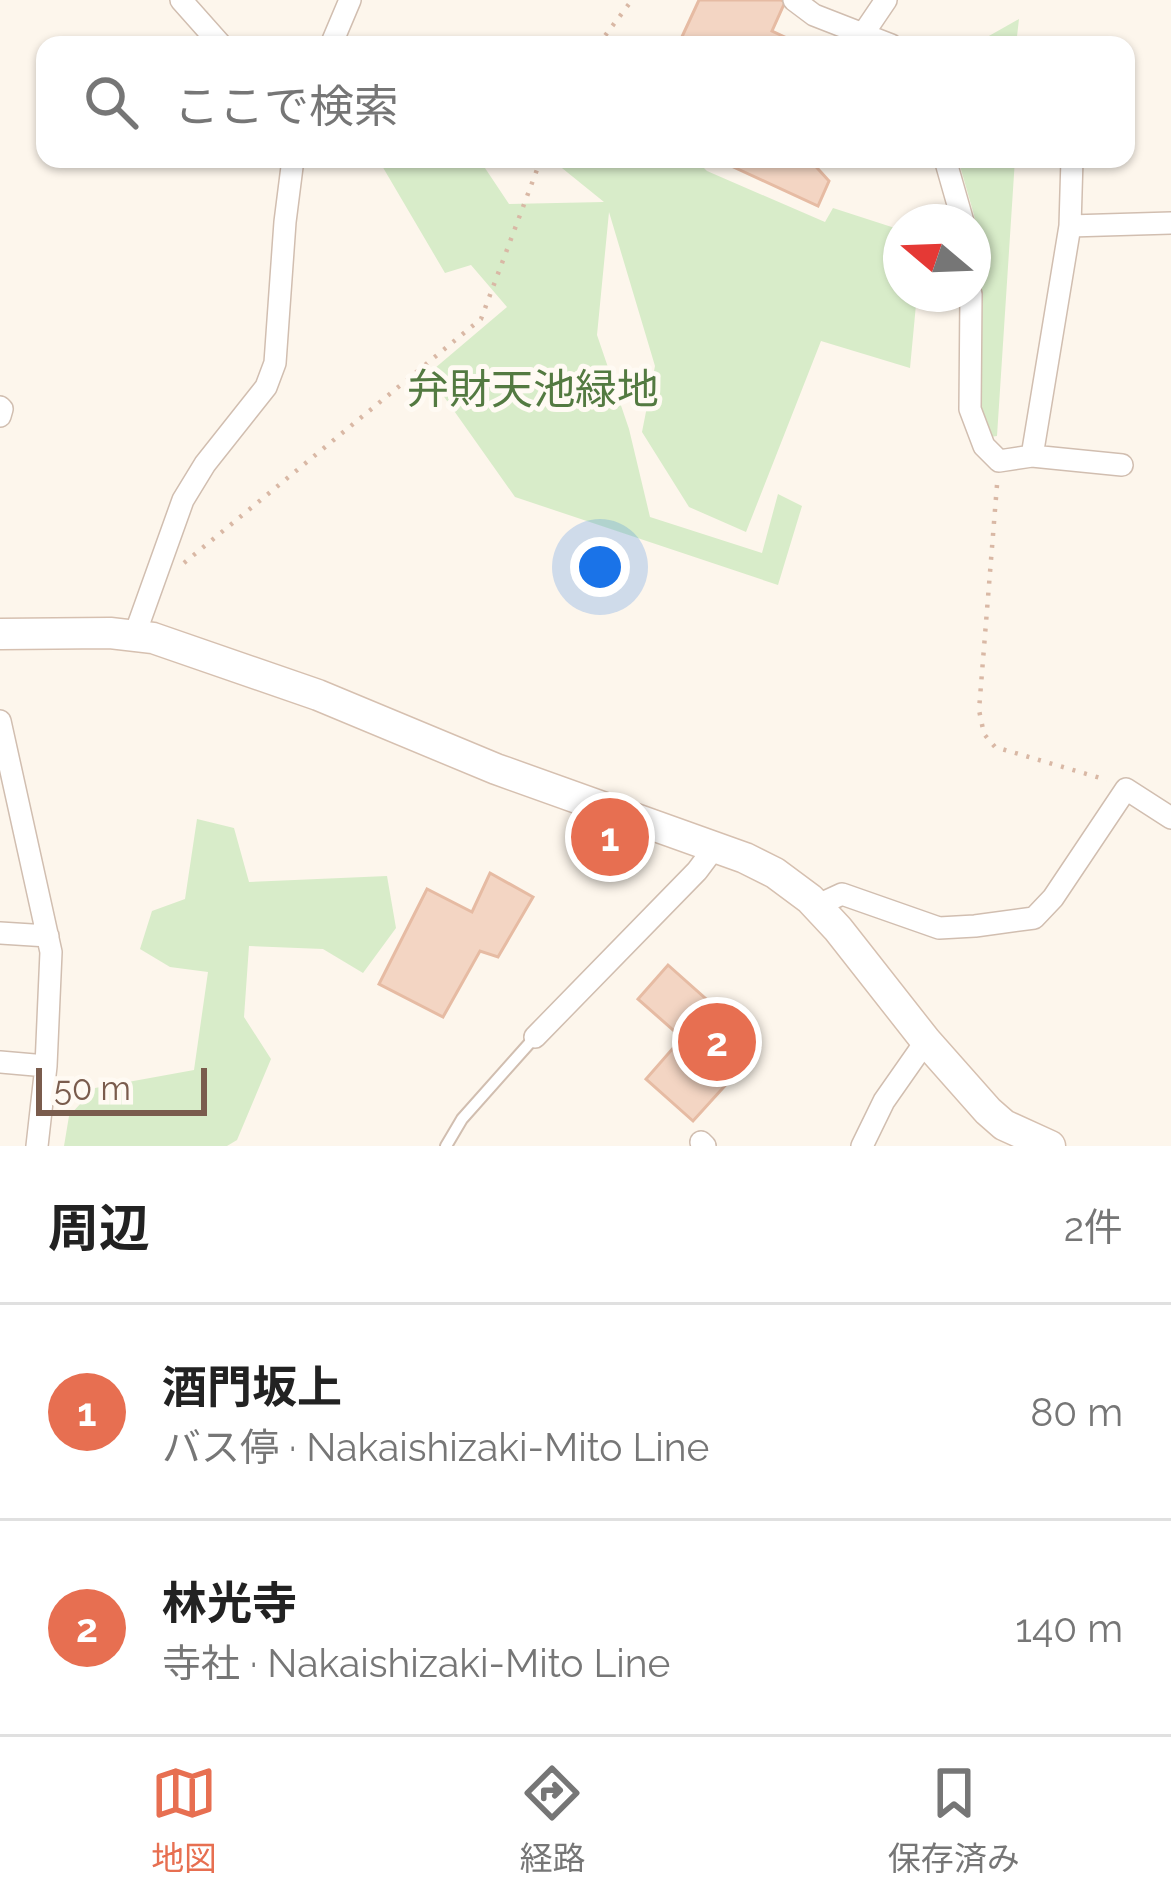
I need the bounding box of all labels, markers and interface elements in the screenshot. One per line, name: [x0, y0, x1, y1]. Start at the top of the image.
search box: [36, 36, 1135, 168]
icon: search: [78, 69, 144, 135]
text: ここで検索: [174, 80, 399, 133]
north arrow: [883, 204, 991, 312]
park label: 弁財天池緑地: [407, 365, 659, 414]
your location: [570, 537, 630, 597]
pin: 1: [571, 792, 649, 882]
pin: 2: [678, 997, 756, 1087]
scale bar: [36, 1062, 207, 1115]
text: 50 m: [54, 1069, 131, 1108]
text: 周辺: [48, 1198, 150, 1258]
text: 2件: [1064, 1204, 1123, 1250]
text: 酒門坂上: [162, 1361, 342, 1414]
text: 1: [77, 1389, 97, 1435]
text: 80 m: [1030, 1389, 1123, 1435]
text: バス停 · Nakaishizaki-Mito Line: [162, 1424, 709, 1470]
text: 林光寺: [162, 1577, 297, 1630]
text: 2: [76, 1605, 98, 1651]
text: 140 m: [1015, 1605, 1123, 1651]
text: 寺社 · Nakaishizaki-Mito Line: [162, 1640, 670, 1686]
tab: 地図: [151, 1760, 217, 1880]
tab: 経路: [519, 1760, 585, 1880]
tab: 保存済み: [888, 1760, 1020, 1880]

